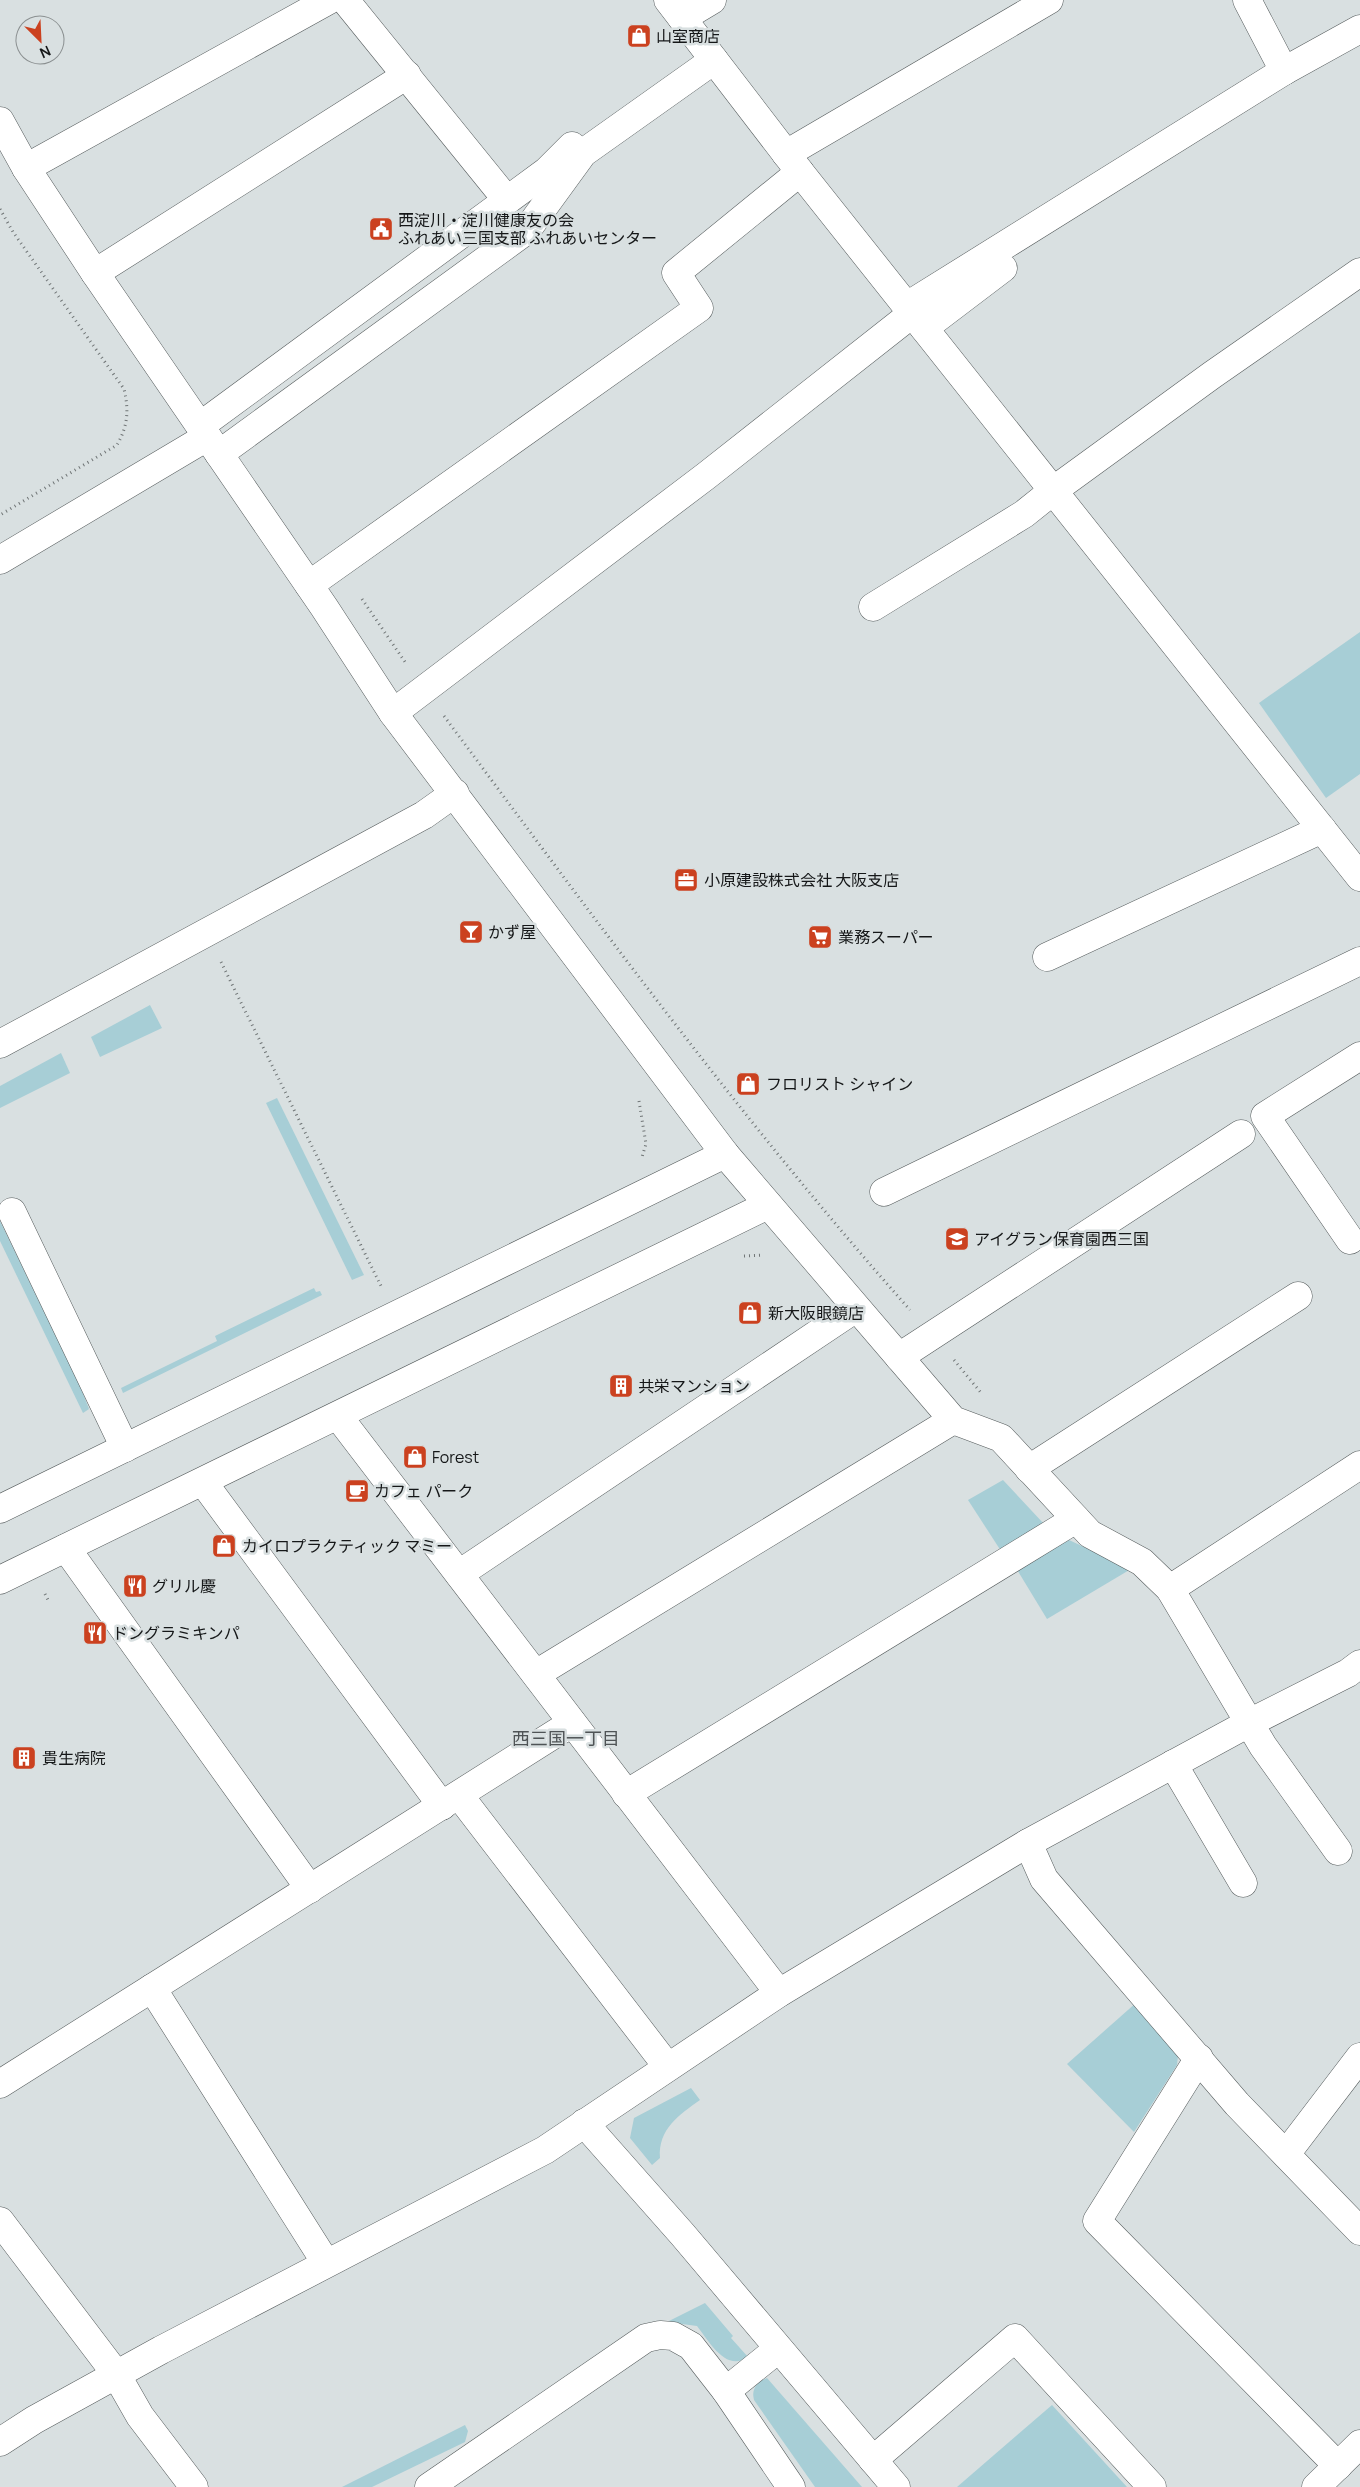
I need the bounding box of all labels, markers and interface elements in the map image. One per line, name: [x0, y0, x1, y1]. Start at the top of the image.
north arrow: [15, 15, 65, 65]
shop icon: 山室商店: [626, 23, 652, 49]
place label: 山室商店: [656, 25, 720, 47]
text: N: [37, 42, 54, 63]
place label: 西淀川・淀川健康友の会 ふれあい三国支部 ふれあいセンター: [398, 209, 657, 249]
public building icon: 西淀川・淀川健康友の会 ふれあい三国支部 ふれあいセンター: [368, 216, 394, 242]
office icon: 小原建設株式会社 大阪支店: [673, 867, 699, 893]
place label: 小原建設株式会社 大阪支店: [704, 869, 899, 891]
bar icon: かず屋: [458, 919, 484, 945]
place label: かず屋: [488, 921, 536, 943]
supermarket icon: 業務スーパー: [807, 924, 833, 950]
place label: 業務スーパー: [838, 926, 934, 948]
shop icon: フロリスト シャイン: [735, 1071, 761, 1097]
place label: フロリスト シャイン: [766, 1073, 913, 1095]
school or university icon: アイグラン保育園西三国: [944, 1226, 970, 1252]
place label: アイグラン保育園西三国: [974, 1228, 1149, 1250]
shop icon: 新大阪眼鏡店: [737, 1300, 763, 1326]
place label: 新大阪眼鏡店: [768, 1302, 864, 1324]
building icon: 共栄マンション: [608, 1373, 634, 1399]
place label: 共栄マンション: [638, 1375, 750, 1397]
shop icon: Forest: [402, 1444, 428, 1470]
place label: Forest: [432, 1446, 479, 1468]
cafe icon: カフェ パーク: [344, 1478, 370, 1504]
place label: カフェ パーク: [374, 1480, 473, 1502]
shop icon: カイロプラクティック マミー: [211, 1533, 237, 1559]
place label: カイロプラクティック マミー: [242, 1535, 452, 1557]
restaurant icon: グリル慶: [122, 1573, 148, 1599]
place label: グリル慶: [152, 1575, 216, 1597]
restaurant icon: ドングラミキンパ: [82, 1620, 108, 1646]
place label: ドングラミキンパ: [112, 1622, 240, 1644]
district label: 西三国一丁目: [512, 1726, 620, 1750]
building icon: 貴生病院: [11, 1745, 37, 1771]
place label: 貴生病院: [42, 1747, 106, 1769]

